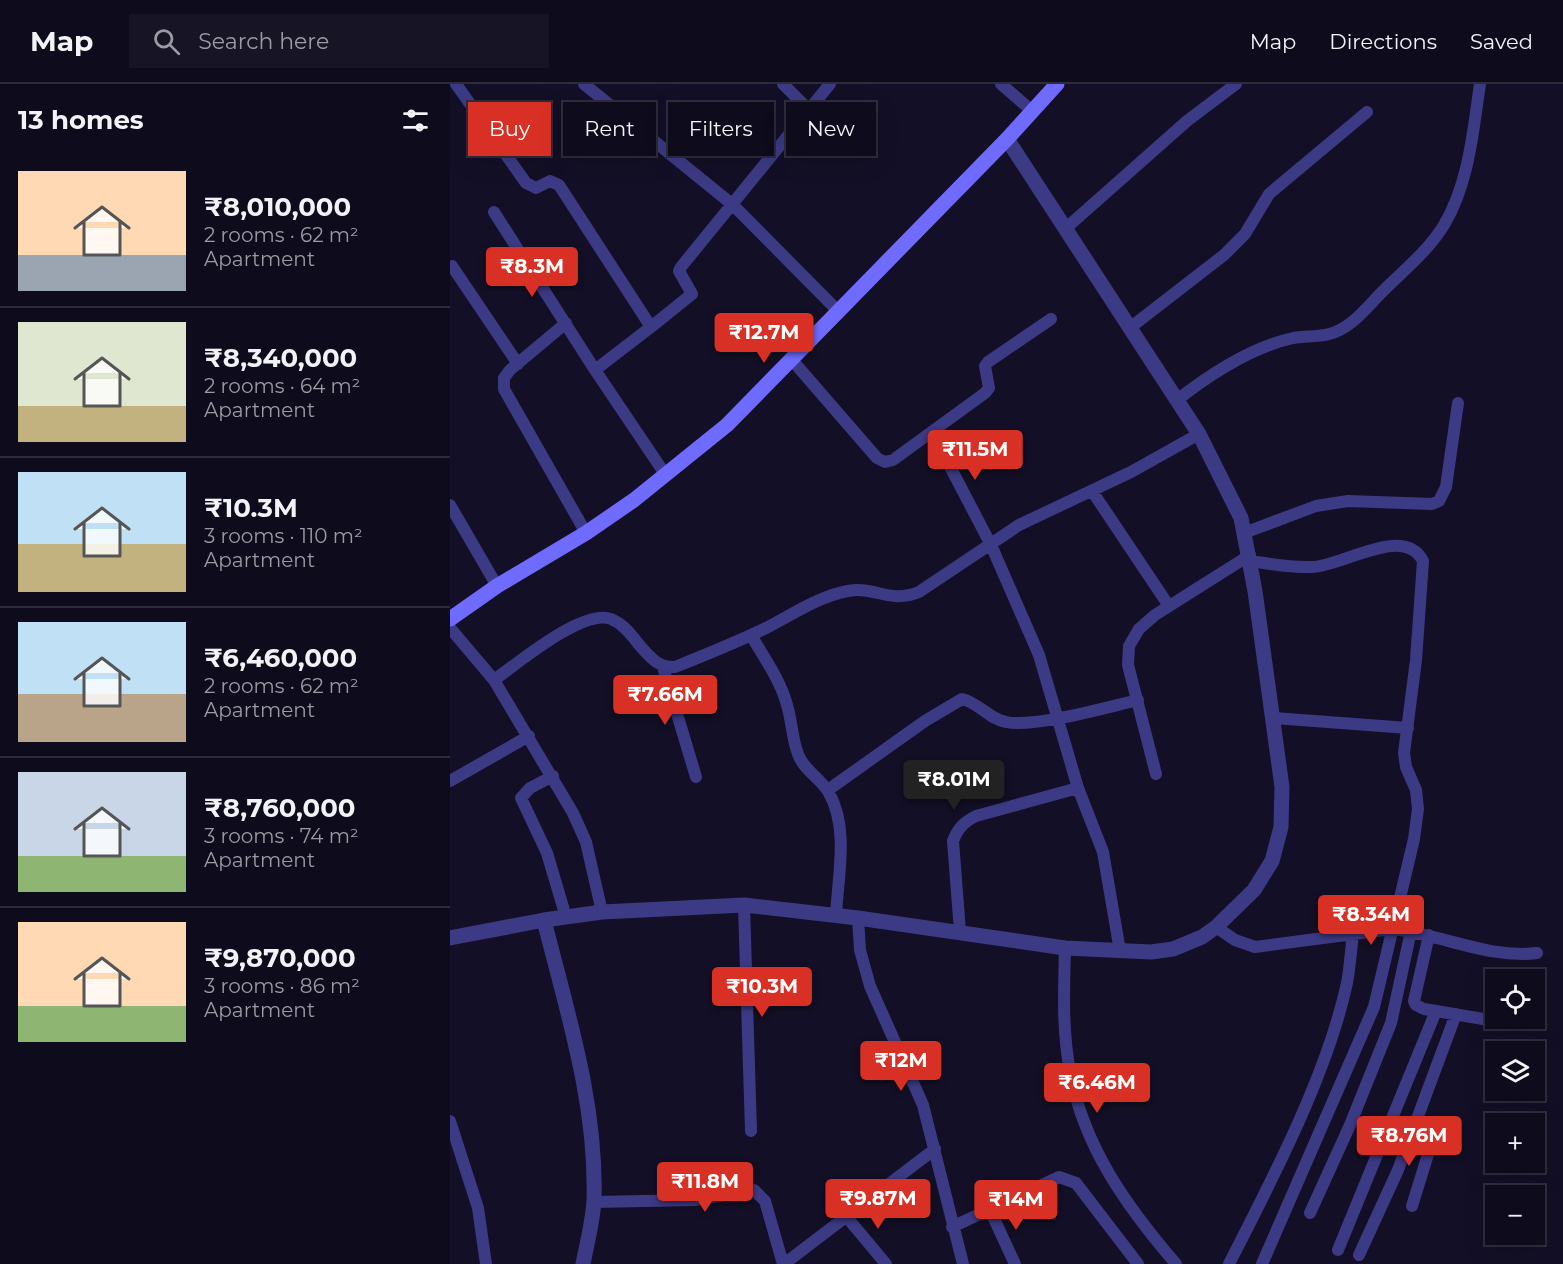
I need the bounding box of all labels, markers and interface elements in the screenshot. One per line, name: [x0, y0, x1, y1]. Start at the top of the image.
search box: [129, 14, 549, 68]
text: Map: [30, 24, 93, 58]
icon: search: [150, 25, 183, 58]
text: Search here: [198, 28, 329, 55]
text: Map: [1250, 29, 1296, 54]
text: Directions: [1329, 29, 1437, 54]
text: Saved: [1470, 29, 1533, 54]
chip: Buy: [468, 102, 551, 156]
chip: Rent: [563, 102, 656, 156]
chip: Filters: [668, 102, 774, 156]
chip: New: [786, 102, 876, 156]
text: 13 homes: [18, 104, 144, 136]
icon: filters: [399, 104, 432, 137]
text: ₹8,010,000: [204, 191, 351, 223]
icon: home: [66, 195, 138, 267]
text: 2 rooms · 62 m²: [204, 223, 359, 247]
text: Apartment: [204, 247, 315, 271]
pin: ₹8.3M: [490, 247, 574, 298]
text: ₹8.3M: [500, 254, 564, 278]
pin: ₹12.7M: [715, 313, 813, 364]
text: ₹12.7M: [729, 320, 799, 344]
text: ₹8,340,000: [204, 342, 357, 374]
icon: home: [66, 346, 138, 418]
text: 2 rooms · 64 m²: [204, 374, 360, 398]
text: Apartment: [204, 398, 315, 422]
pin: ₹11.5M: [926, 430, 1024, 481]
text: ₹11.5M: [942, 437, 1008, 461]
text: ₹10.3M: [204, 492, 298, 524]
icon: home: [66, 496, 138, 568]
text: 3 rooms · 110 m²: [204, 524, 363, 548]
text: Apartment: [204, 548, 315, 572]
text: ₹6,460,000: [204, 642, 357, 674]
icon: home: [66, 646, 138, 718]
text: 2 rooms · 62 m²: [204, 674, 359, 698]
pin: ₹7.66M: [616, 675, 714, 726]
text: ₹7.66M: [627, 682, 703, 706]
text: Apartment: [204, 698, 315, 722]
pin: ₹8.01M: [905, 760, 1003, 811]
text: ₹8.01M: [917, 767, 991, 791]
text: ₹8,760,000: [204, 792, 355, 824]
icon: home: [66, 796, 138, 868]
text: 3 rooms · 74 m²: [204, 824, 359, 848]
text: Apartment: [204, 848, 315, 872]
pin: ₹8.34M: [1322, 895, 1420, 946]
text: ₹8.34M: [1332, 902, 1410, 926]
text: ₹9,870,000: [204, 942, 356, 974]
icon: home: [66, 946, 138, 1018]
pin: ₹10.3M: [713, 967, 811, 1018]
map controls: [1485, 969, 1545, 1245]
button: locate: [1485, 969, 1545, 1029]
text: 3 rooms · 86 m²: [204, 974, 360, 998]
text: ₹10.3M: [726, 974, 798, 998]
text: Apartment: [204, 998, 315, 1022]
pin: ₹12M: [865, 1041, 937, 1092]
button: layers: [1485, 1041, 1545, 1101]
text: ₹12M: [874, 1048, 928, 1072]
pin: ₹6.46M: [1048, 1063, 1146, 1114]
text: ₹6.46M: [1058, 1070, 1136, 1094]
button: +: [1485, 1113, 1545, 1173]
pin: ₹8.76M: [1360, 1116, 1458, 1167]
text: ₹8.76M: [1371, 1123, 1447, 1147]
pin: ₹11.8M: [656, 1162, 754, 1213]
text: ₹11.8M: [671, 1169, 739, 1193]
pin: ₹9.87M: [829, 1179, 927, 1230]
pin: ₹14M: [980, 1180, 1052, 1231]
button: −: [1485, 1185, 1545, 1245]
text: ₹9.87M: [839, 1186, 917, 1210]
text: ₹14M: [988, 1187, 1044, 1211]

